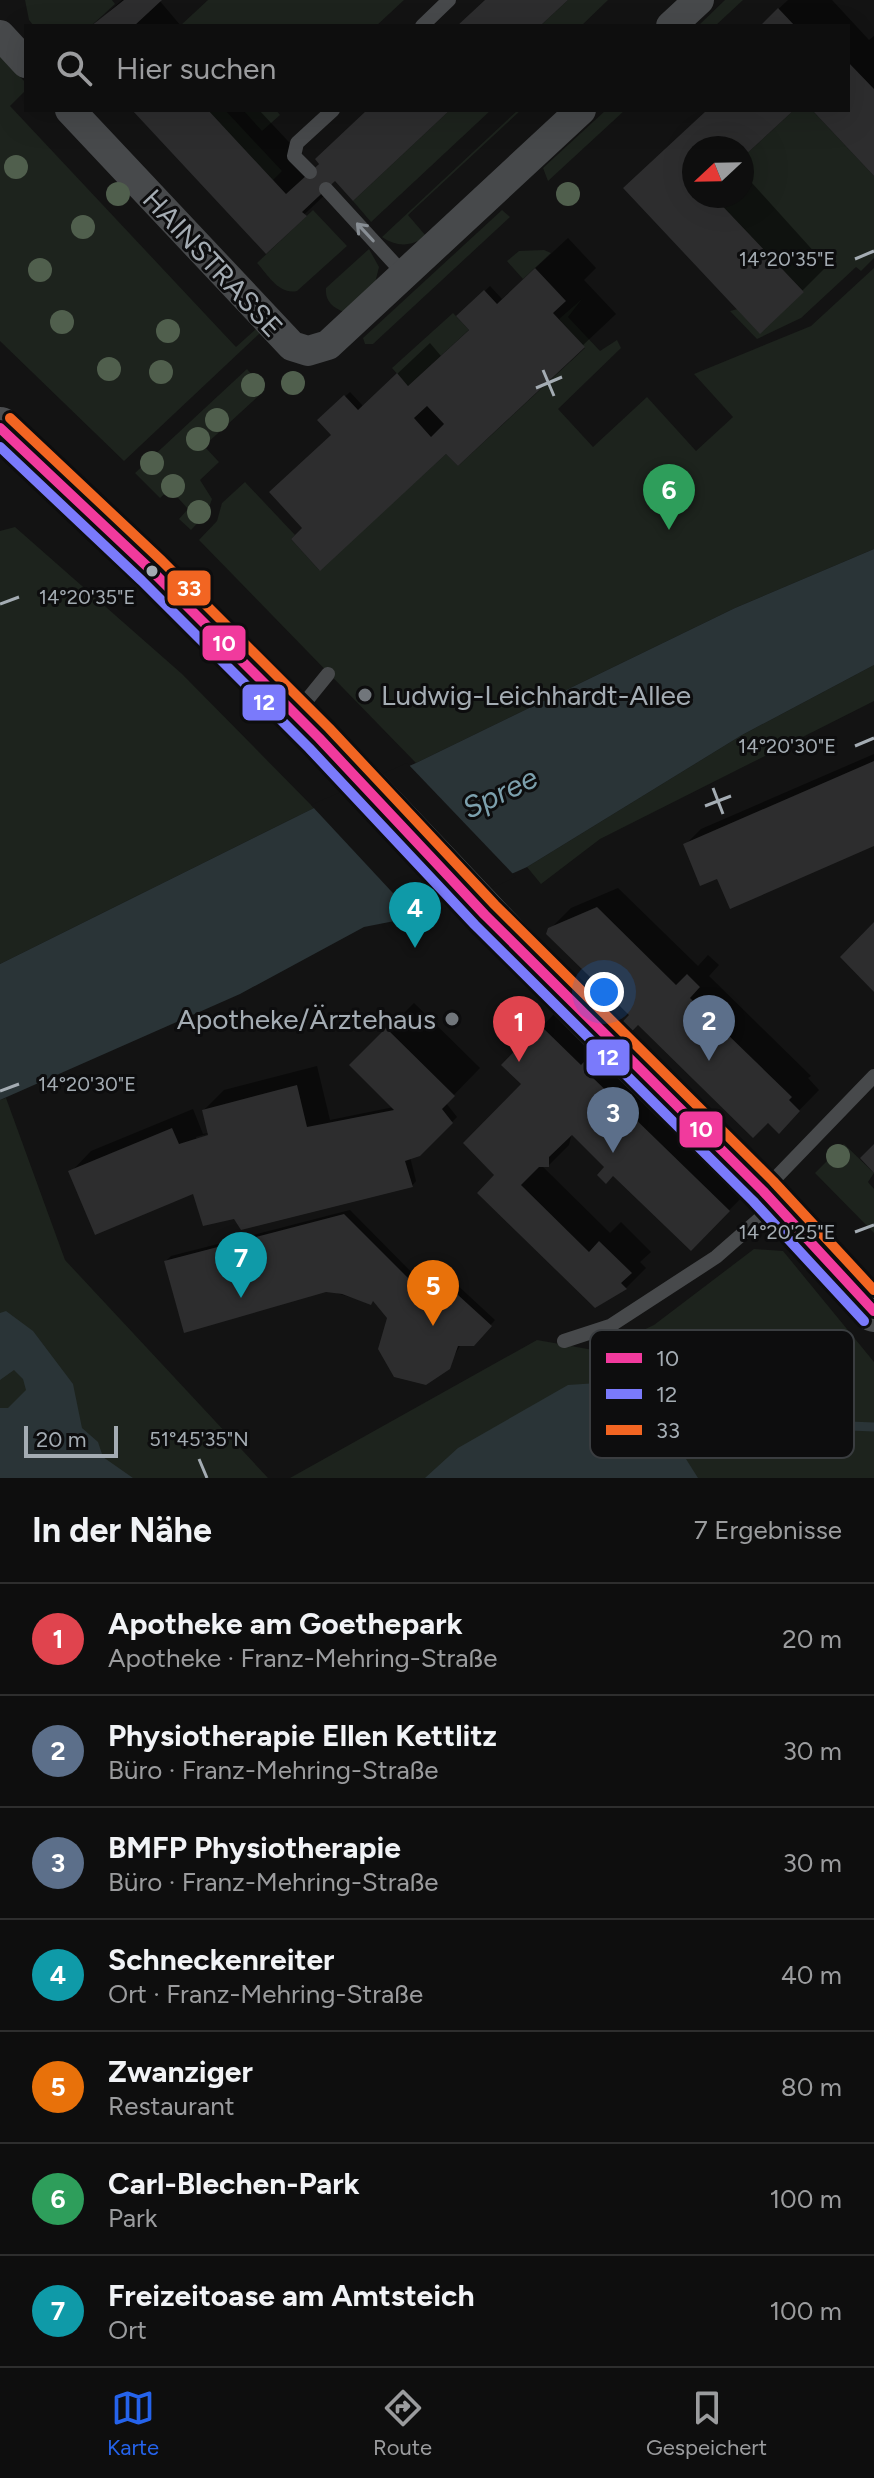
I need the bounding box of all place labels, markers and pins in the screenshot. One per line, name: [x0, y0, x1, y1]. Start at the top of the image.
pin: 6: [643, 464, 695, 530]
unlabelled marker: [144, 563, 160, 579]
place label: Ludwig-Leichhardt-Allee: [381, 678, 691, 712]
marker: Ludwig-Leichhardt-Allee: [356, 686, 374, 704]
pin: 4: [389, 882, 441, 948]
pin: 2: [683, 995, 735, 1061]
pin: 1: [493, 996, 545, 1062]
place label: Apotheke/Ärztehaus: [177, 1002, 436, 1036]
marker: Apotheke/Ärztehaus: [443, 1010, 461, 1028]
pin: 3: [587, 1087, 639, 1153]
pin: 7: [215, 1232, 267, 1298]
pin: 5: [407, 1260, 459, 1326]

